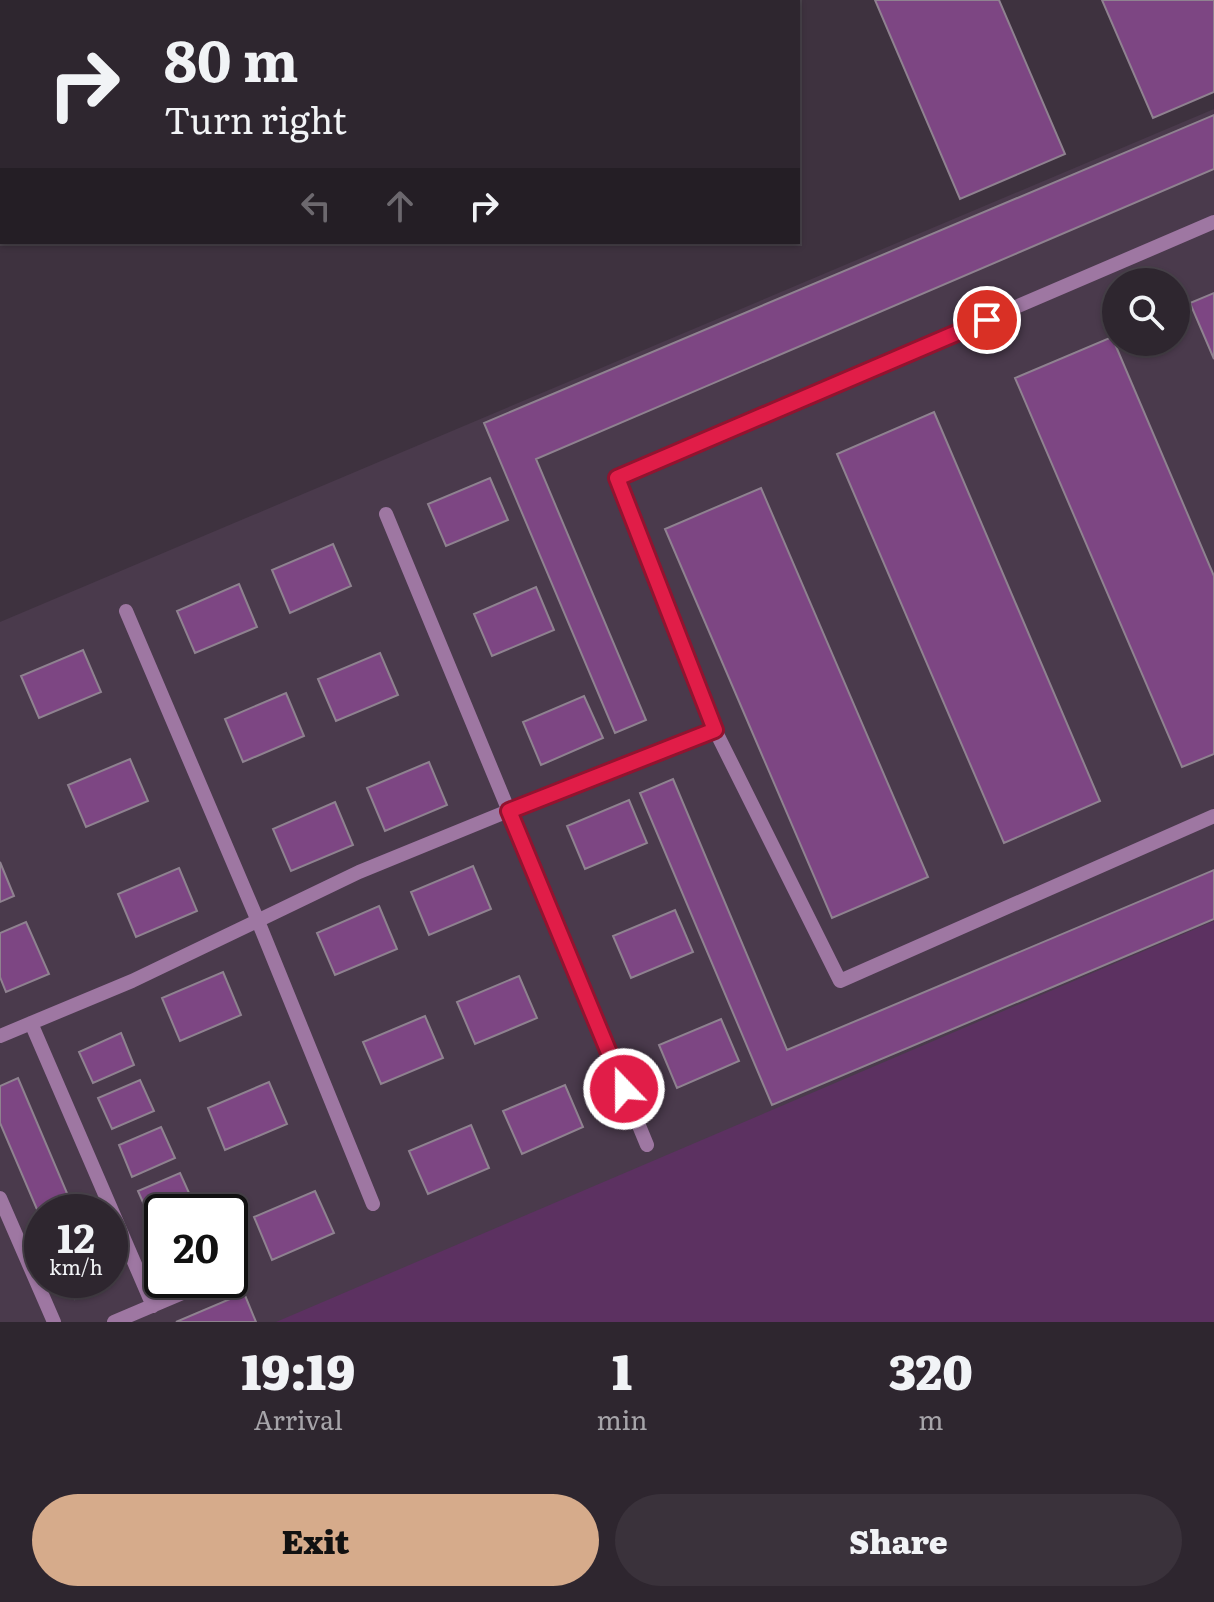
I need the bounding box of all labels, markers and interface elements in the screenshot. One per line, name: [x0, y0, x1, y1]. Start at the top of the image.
text: 80 m: [164, 16, 299, 99]
icon: right: [32, 32, 136, 136]
text: Turn right: [164, 92, 347, 145]
icon: left: [294, 184, 338, 228]
icon: ahead: [378, 184, 422, 228]
icon: right: [462, 184, 506, 228]
map controls: [1102, 268, 1190, 356]
button: search: [1102, 268, 1190, 356]
pin: [953, 286, 1021, 354]
icon: arrive: [965, 298, 1009, 342]
position arrow: [582, 1047, 666, 1131]
speed limit sign: 20: [144, 1194, 248, 1298]
text: 12: [57, 1206, 95, 1265]
text: km/h: [49, 1251, 103, 1281]
text: 19:19: [241, 1334, 355, 1405]
text: 1: [612, 1334, 632, 1405]
text: 320: [889, 1334, 973, 1405]
text: Arrival: [254, 1399, 343, 1438]
text: min: [596, 1399, 648, 1438]
text: m: [918, 1399, 943, 1438]
button: Exit: [32, 1494, 599, 1586]
button: Share: [615, 1494, 1182, 1586]

